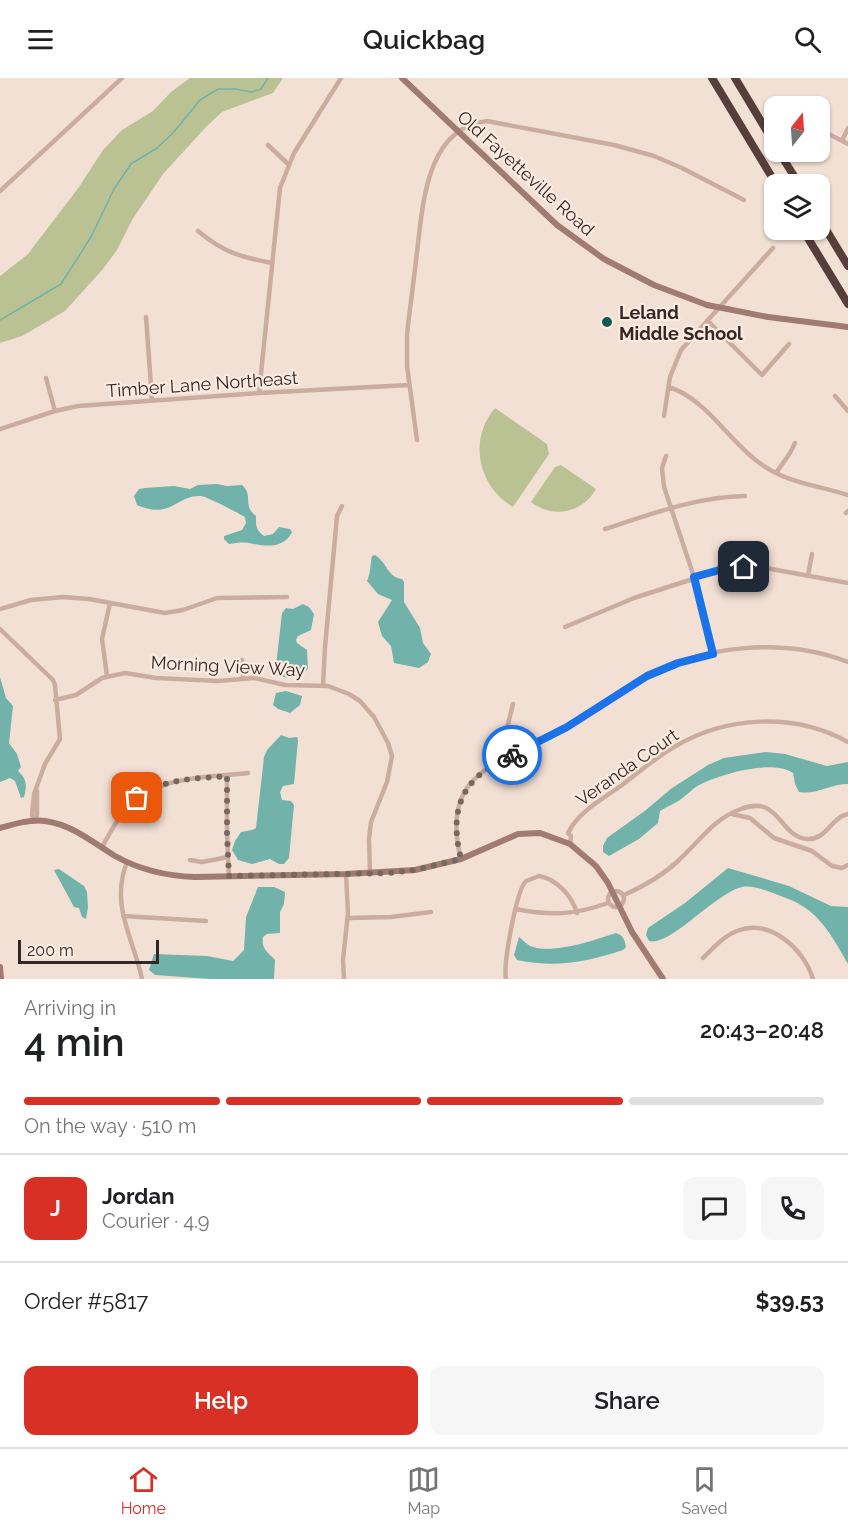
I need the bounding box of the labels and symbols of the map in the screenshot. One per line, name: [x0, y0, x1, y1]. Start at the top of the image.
north arrow: [764, 96, 830, 162]
street label: Old Fayetteville Road: [453, 106, 599, 240]
place label: Leland Middle School: [619, 302, 743, 344]
marker: Leland Middle School: [600, 315, 614, 329]
street label: Timber Lane Northeast: [106, 367, 298, 401]
pin: [718, 541, 769, 592]
street label: Morning View Way: [150, 651, 306, 681]
street label: Veranda Court: [572, 724, 682, 810]
courier: [482, 725, 542, 785]
pin: [111, 772, 162, 823]
scale bar: [18, 937, 159, 964]

